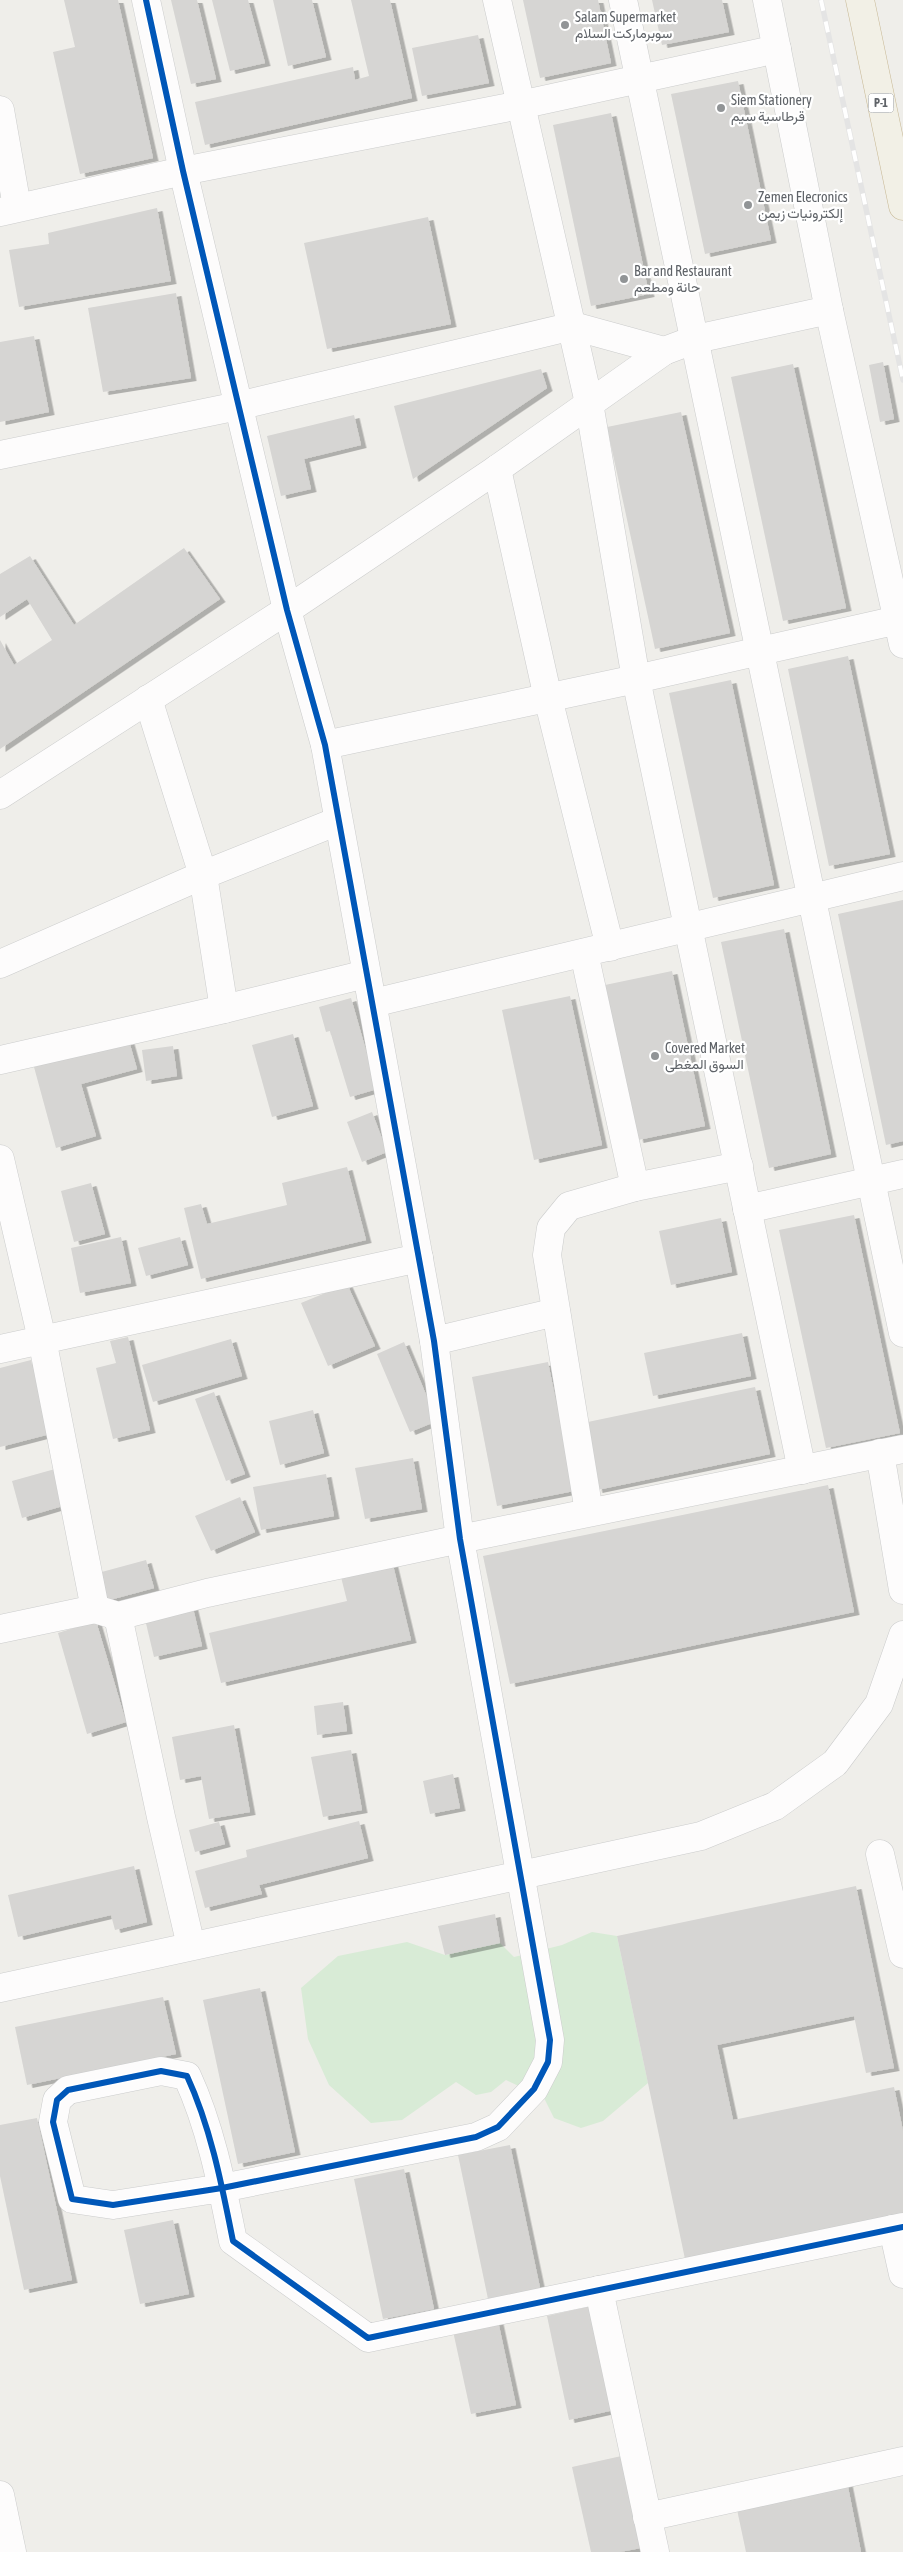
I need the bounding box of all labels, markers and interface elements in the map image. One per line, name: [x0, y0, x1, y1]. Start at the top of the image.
place label: Salam Supermarket سوبرماركت السلام: [575, 9, 676, 42]
marker: Salam Supermarket سوبرماركت السلام: [559, 19, 571, 31]
place label: Siem Stationery قرطاسية سيم: [731, 92, 812, 125]
road number: P-1: [868, 94, 894, 112]
marker: Siem Stationery قرطاسية سيم: [715, 102, 727, 114]
place label: Zemen Elecronics إلكترونيات زيمن: [758, 189, 848, 223]
marker: Zemen Elecronics إلكترونيات زيمن: [742, 199, 754, 211]
place label: Bar and Restaurant حانة ومطعم: [634, 263, 732, 296]
marker: Bar and Restaurant حانة ومطعم: [618, 273, 630, 285]
place label: Covered Market السوق المغطى: [665, 1040, 745, 1073]
marker: Covered Market السوق المغطى: [649, 1050, 661, 1062]

